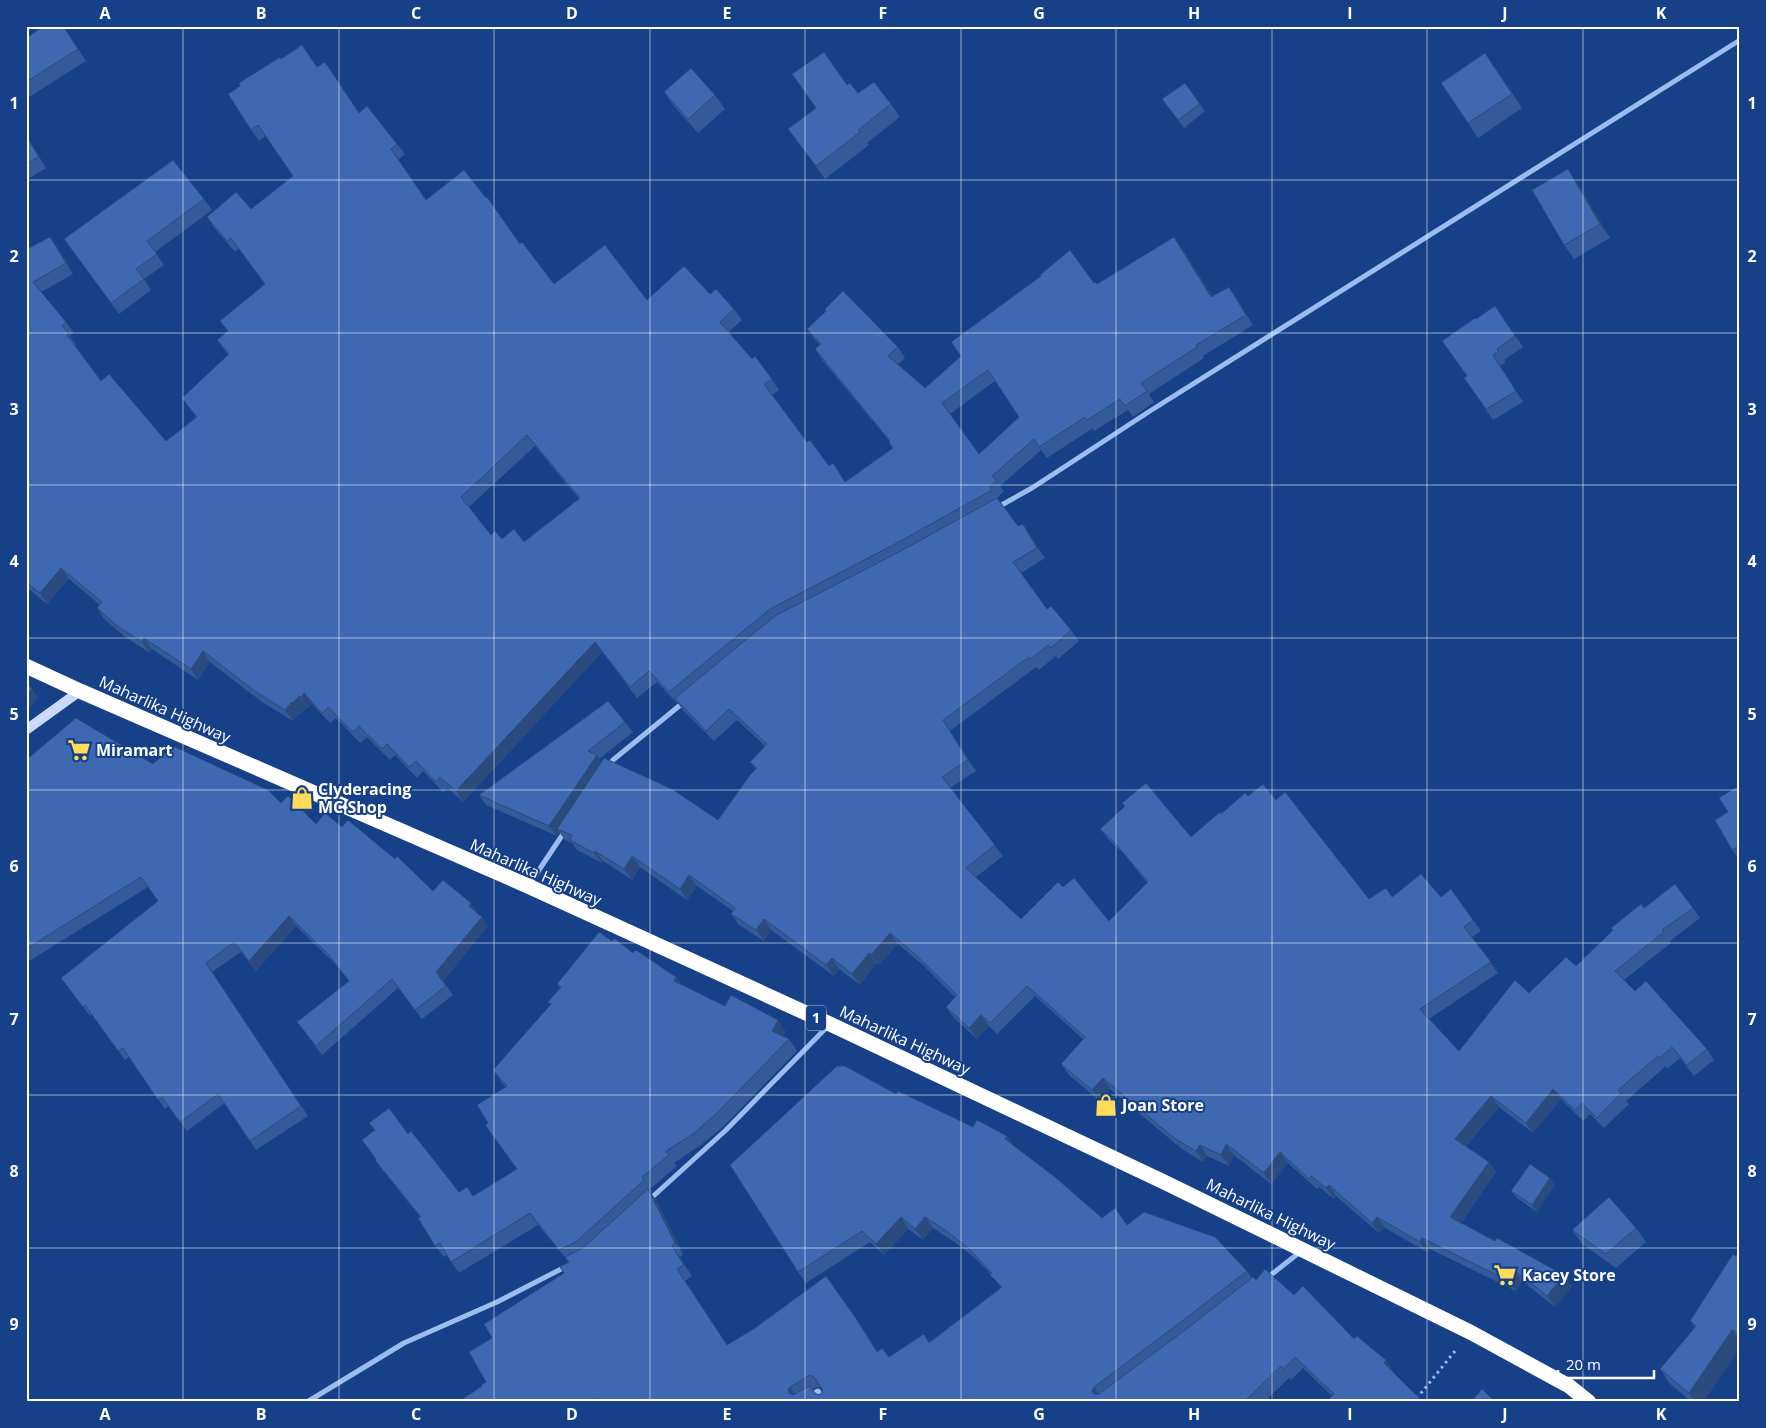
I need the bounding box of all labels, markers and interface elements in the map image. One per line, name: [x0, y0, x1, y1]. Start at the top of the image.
text: A: [99, 2, 111, 24]
text: B: [256, 2, 266, 24]
text: C: [411, 2, 421, 24]
text: D: [566, 2, 578, 24]
text: E: [723, 2, 732, 24]
text: F: [879, 2, 887, 24]
text: G: [1033, 2, 1045, 24]
text: H: [1188, 2, 1200, 24]
text: I: [1347, 2, 1353, 24]
text: J: [1500, 2, 1508, 24]
text: K: [1656, 2, 1667, 24]
text: 1: [9, 92, 19, 114]
text: 1: [1747, 92, 1757, 114]
text: 2: [9, 245, 19, 267]
text: 2: [1747, 245, 1757, 267]
text: 3: [9, 398, 19, 420]
text: 3: [1747, 398, 1757, 420]
text: 4: [9, 550, 19, 572]
text: 4: [1747, 550, 1757, 572]
street label: Maharlika Highway: [96, 670, 235, 748]
text: 5: [9, 703, 19, 725]
text: 5: [1747, 703, 1757, 725]
supermarket icon: Miramart: [66, 737, 92, 763]
place label: Miramart: [96, 739, 173, 761]
place label: Clyderacing MC Shop: [318, 778, 411, 818]
shop icon: Clyderacing MC Shop: [289, 785, 315, 811]
street label: Maharlika Highway: [467, 833, 606, 911]
text: 6: [9, 855, 19, 877]
text: 6: [1747, 855, 1757, 877]
street label: Maharlika Highway: [836, 1000, 975, 1080]
road number: 1: [806, 1006, 826, 1030]
text: 7: [9, 1008, 19, 1030]
text: 7: [1747, 1008, 1757, 1030]
shop icon: Joan Store: [1093, 1092, 1119, 1118]
place label: Joan Store: [1120, 1094, 1204, 1116]
text: 8: [9, 1160, 19, 1182]
text: 8: [1747, 1160, 1757, 1182]
street label: Maharlika Highway: [1202, 1173, 1340, 1255]
supermarket icon: Kacey Store: [1492, 1262, 1518, 1288]
place label: Kacey Store: [1522, 1264, 1616, 1286]
text: 9: [9, 1313, 19, 1335]
text: 9: [1747, 1313, 1757, 1335]
scale bar: [1558, 1348, 1655, 1380]
text: 20 m: [1566, 1354, 1601, 1374]
text: A: [99, 1403, 111, 1425]
text: B: [256, 1403, 266, 1425]
text: C: [411, 1403, 421, 1425]
text: D: [566, 1403, 578, 1425]
text: E: [723, 1403, 732, 1425]
text: F: [879, 1403, 887, 1425]
text: G: [1033, 1403, 1045, 1425]
text: H: [1188, 1403, 1200, 1425]
text: I: [1347, 1403, 1353, 1425]
text: J: [1500, 1403, 1508, 1425]
text: K: [1656, 1403, 1667, 1425]

